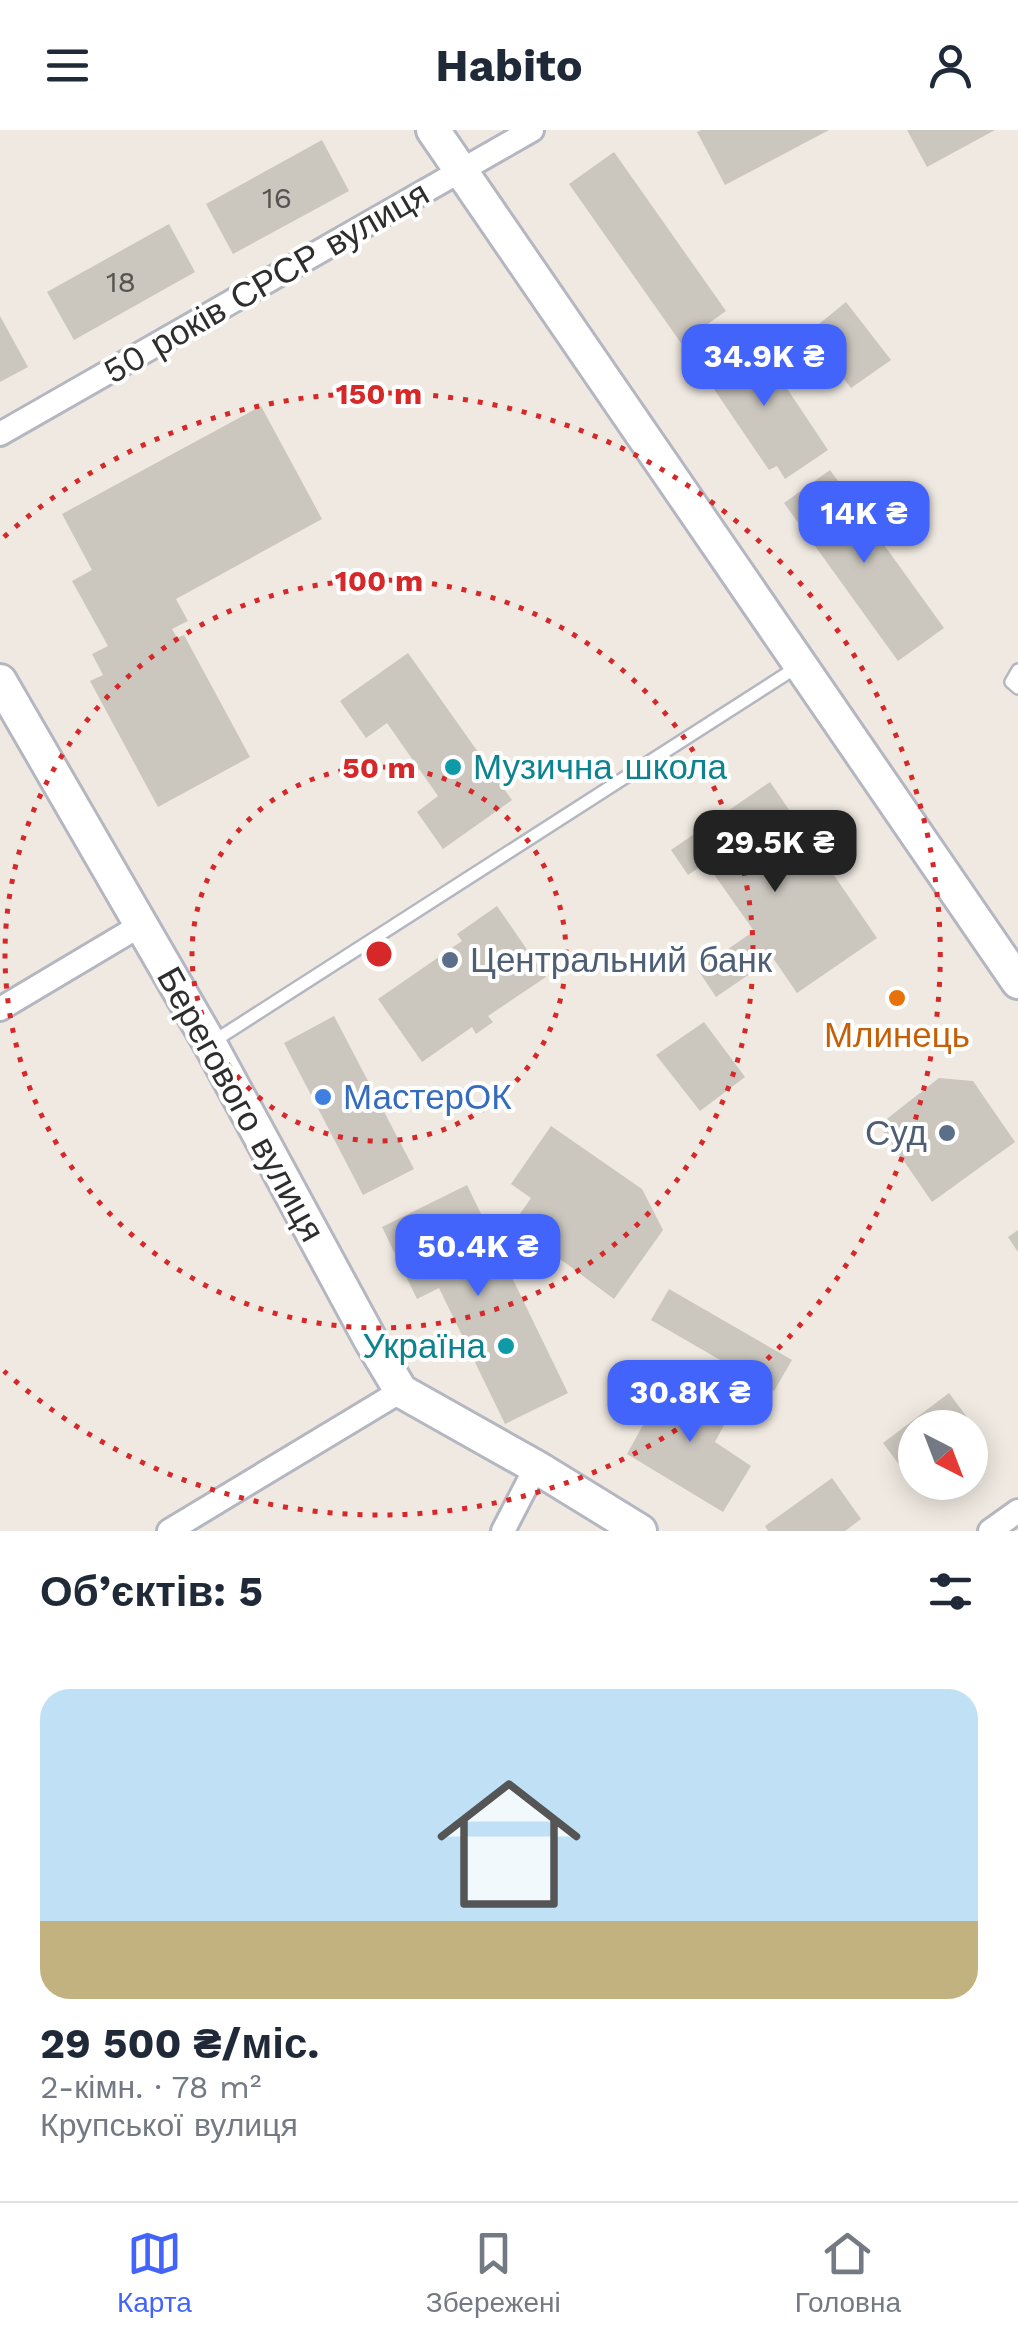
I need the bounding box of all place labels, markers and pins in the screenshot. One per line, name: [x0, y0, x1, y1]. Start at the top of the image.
pin: 34.9K ₴: [672, 324, 856, 409]
pin: 14K ₴: [794, 481, 934, 566]
place label: Музична школа: [473, 746, 728, 788]
marker: Музична школа: [442, 756, 464, 778]
pin: 29.5K ₴: [683, 810, 867, 895]
centre of rings: [361, 936, 397, 972]
place label: Центральний банк: [470, 939, 773, 981]
marker: Центральний банк: [439, 949, 461, 971]
marker: Млинець: [886, 987, 908, 1009]
place label: Млинець: [824, 1014, 970, 1056]
place label: МастерОК: [343, 1076, 512, 1118]
marker: МастерОК: [312, 1086, 334, 1108]
place label: Суд: [865, 1112, 927, 1154]
marker: Суд: [936, 1122, 958, 1144]
pin: 50.4K ₴: [386, 1214, 570, 1299]
place label: Україна: [363, 1325, 487, 1367]
marker: Україна: [495, 1335, 517, 1357]
pin: 30.8K ₴: [598, 1360, 782, 1445]

